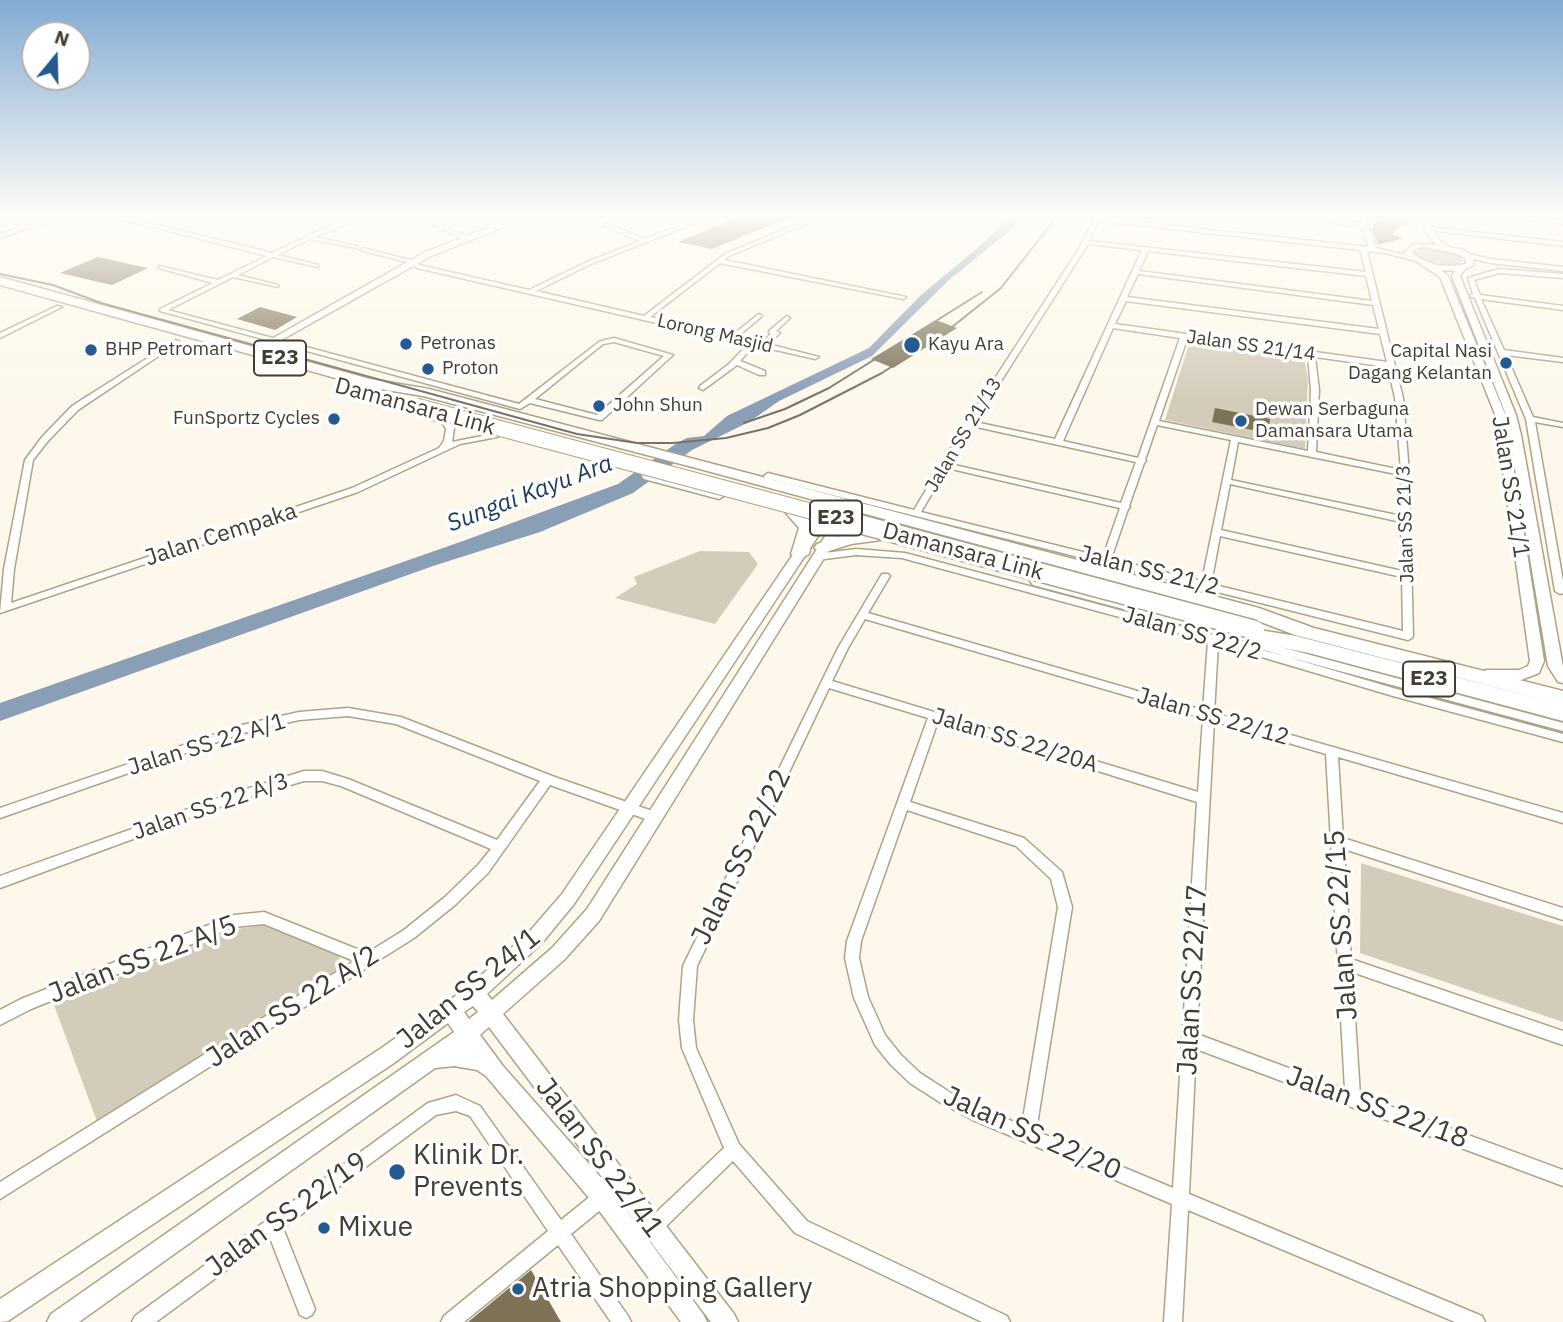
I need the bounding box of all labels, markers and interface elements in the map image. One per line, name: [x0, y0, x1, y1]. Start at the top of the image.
north arrow: [21, 21, 91, 91]
text: N: [52, 24, 73, 52]
street label: Lorong Masjid: [655, 310, 775, 358]
street label: Jalan SS 21/14: [1185, 326, 1317, 366]
place label: Petronas: [420, 333, 496, 355]
place label: Kayu Ara: [928, 334, 1004, 356]
marker: Kayu Ara: [902, 335, 922, 355]
marker: Petronas: [398, 336, 414, 352]
place label: BHP Petromart: [105, 339, 233, 361]
road number: E23: [254, 340, 306, 376]
place label: Capital Nasi Dagang Kelantan: [1348, 341, 1492, 385]
marker: BHP Petromart: [83, 342, 99, 358]
marker: Capital Nasi Dagang Kelantan: [1498, 355, 1514, 371]
place label: Proton: [442, 358, 499, 380]
marker: Proton: [420, 361, 436, 377]
street label: Damansara Link: [332, 372, 498, 442]
street label: Jalan SS 21/13: [921, 374, 1007, 496]
place label: John Shun: [613, 395, 703, 417]
marker: John Shun: [591, 398, 607, 414]
place label: Dewan Serbaguna Damansara Utama: [1255, 399, 1413, 443]
place label: FunSportz Cycles: [173, 408, 320, 430]
marker: FunSportz Cycles: [326, 411, 342, 427]
marker: Dewan Serbaguna Damansara Utama: [1233, 413, 1249, 429]
street label: Jalan SS 21/1: [1485, 414, 1535, 560]
water label: Sungai Kayu Ara: [443, 449, 617, 539]
street label: Jalan SS 21/3: [1393, 465, 1419, 583]
street label: Jalan Cempaka: [142, 497, 300, 573]
road number: E23: [810, 500, 862, 536]
street label: Damansara Link: [880, 517, 1046, 587]
street label: Jalan SS 21/2: [1076, 540, 1222, 602]
street label: Jalan SS 22/2: [1119, 601, 1265, 667]
road number: E23: [1403, 662, 1455, 696]
street label: Jalan SS 22/12: [1134, 682, 1292, 752]
street label: Jalan SS 22/20A: [929, 703, 1101, 779]
street label: Jalan SS 22 A/1: [125, 708, 289, 782]
street label: Jalan SS 22/22: [685, 764, 799, 950]
street label: Jalan SS 22 A/3: [129, 767, 293, 847]
street label: Jalan SS 22/15: [1319, 829, 1365, 1021]
street label: Jalan SS 22/17: [1171, 884, 1215, 1076]
street label: Jalan SS 22 A/5: [44, 909, 242, 1011]
street label: Jalan SS 24/1: [391, 921, 547, 1057]
street label: Jalan SS 22 A/2: [200, 939, 386, 1075]
street label: Jalan SS 22/18: [1281, 1060, 1473, 1156]
street label: Jalan SS 22/41: [528, 1072, 670, 1244]
street label: Jalan SS 22/20: [938, 1080, 1126, 1188]
place label: Klinik Dr. Prevents: [413, 1139, 524, 1205]
street label: Jalan SS 22/19: [200, 1145, 374, 1285]
marker: Klinik Dr. Prevents: [387, 1162, 407, 1182]
place label: Mixue: [338, 1211, 413, 1245]
marker: Mixue: [316, 1220, 332, 1236]
place label: Atria Shopping Gallery: [532, 1272, 813, 1306]
marker: Atria Shopping Gallery: [510, 1281, 526, 1297]

